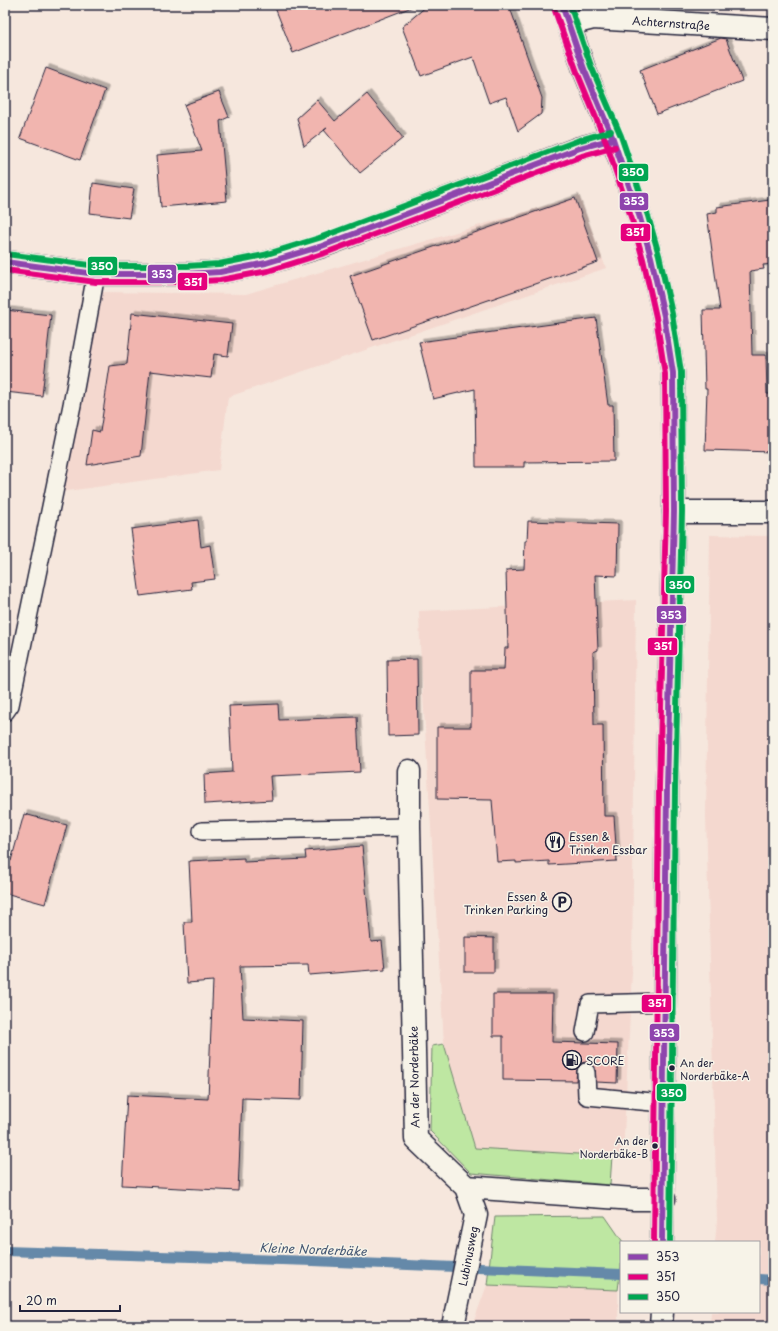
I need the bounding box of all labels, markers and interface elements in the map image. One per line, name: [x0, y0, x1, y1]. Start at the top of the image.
street label: Achternstraße: [632, 12, 711, 34]
line badge: 350: [618, 163, 649, 182]
text: 350: [622, 163, 644, 180]
line badge: 353: [619, 192, 649, 211]
text: 353: [623, 192, 645, 209]
line badge: 351: [620, 223, 651, 242]
text: 351: [626, 223, 645, 240]
line badge: 350: [87, 256, 118, 276]
text: 350: [91, 257, 113, 274]
line badge: 353: [147, 264, 177, 284]
text: 353: [151, 265, 173, 282]
line badge: 351: [177, 272, 208, 291]
text: 351: [184, 273, 203, 290]
line badge: 350: [665, 575, 695, 594]
text: 350: [669, 576, 691, 593]
line badge: 353: [656, 605, 687, 624]
text: 353: [660, 606, 682, 623]
line badge: 351: [647, 637, 678, 656]
text: 351: [654, 637, 673, 654]
place label: Essen & Trinken Essbar: [569, 828, 647, 858]
restaurant icon: Essen & Trinken Essbar: [544, 831, 566, 853]
place label: Essen & Trinken Parking: [464, 888, 548, 918]
parking icon: Essen & Trinken Parking: [551, 891, 573, 913]
line badge: 351: [641, 994, 672, 1013]
text: 351: [648, 994, 667, 1011]
line badge: 353: [649, 1023, 680, 1042]
text: 353: [653, 1024, 675, 1041]
street label: An der Norderbäke: [405, 1026, 423, 1128]
fuel station icon: SCORE: [561, 1049, 583, 1071]
place label: SCORE: [586, 1052, 625, 1069]
place label: An der Norderbäke-A: [680, 1055, 750, 1083]
marker: An der Norderbäke-A: [667, 1063, 677, 1073]
line badge: 350: [656, 1083, 687, 1102]
text: 350: [661, 1084, 683, 1101]
place label: An der Norderbäke-B: [579, 1133, 648, 1161]
marker: An der Norderbäke-B: [650, 1141, 660, 1151]
street label: Lubinusweg: [454, 1225, 482, 1287]
water label: Kleine Norderbäke: [259, 1238, 368, 1260]
legend: [620, 1241, 760, 1313]
text: 353: [656, 1247, 679, 1265]
text: 351: [656, 1267, 676, 1285]
scale bar: [20, 1287, 120, 1313]
text: 350: [656, 1287, 680, 1305]
text: 20 m: [26, 1291, 57, 1309]

